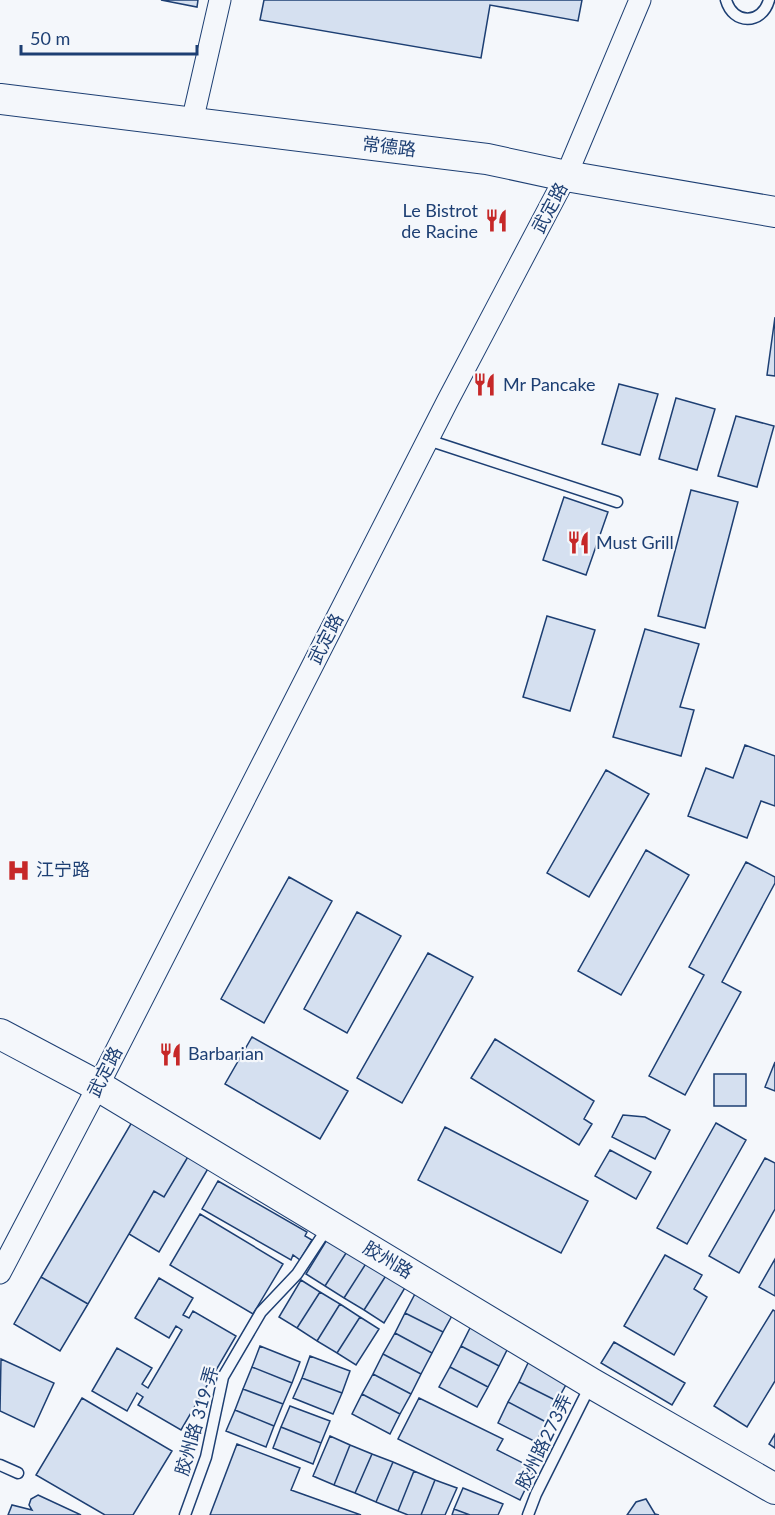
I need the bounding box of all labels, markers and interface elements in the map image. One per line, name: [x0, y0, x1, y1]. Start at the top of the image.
scale bar: [21, 18, 196, 56]
text: 50 m: [30, 27, 70, 49]
street label: 常德路: [361, 132, 417, 160]
street label: 武定路: [527, 179, 572, 237]
place label: Le Bistrot de Racine: [401, 199, 479, 242]
restaurant icon: Le Bistrot de Racine: [483, 208, 509, 234]
restaurant icon: Mr Pancake: [472, 372, 498, 398]
place label: Mr Pancake: [503, 373, 596, 395]
restaurant icon: Must Grill: [565, 530, 591, 556]
place label: Must Grill: [596, 531, 674, 553]
street label: 武定路: [303, 609, 347, 668]
hospital icon: 江宁路: [5, 857, 31, 883]
place label: 江宁路: [36, 858, 90, 880]
restaurant icon: Barbarian: [157, 1041, 183, 1067]
street label: 武定路: [82, 1042, 126, 1101]
place label: Barbarian: [188, 1042, 264, 1064]
street label: 胶州路: [360, 1236, 417, 1282]
street label: 胶州路 319 弄: [170, 1364, 222, 1478]
street label: 胶州路273弄: [511, 1390, 576, 1493]

